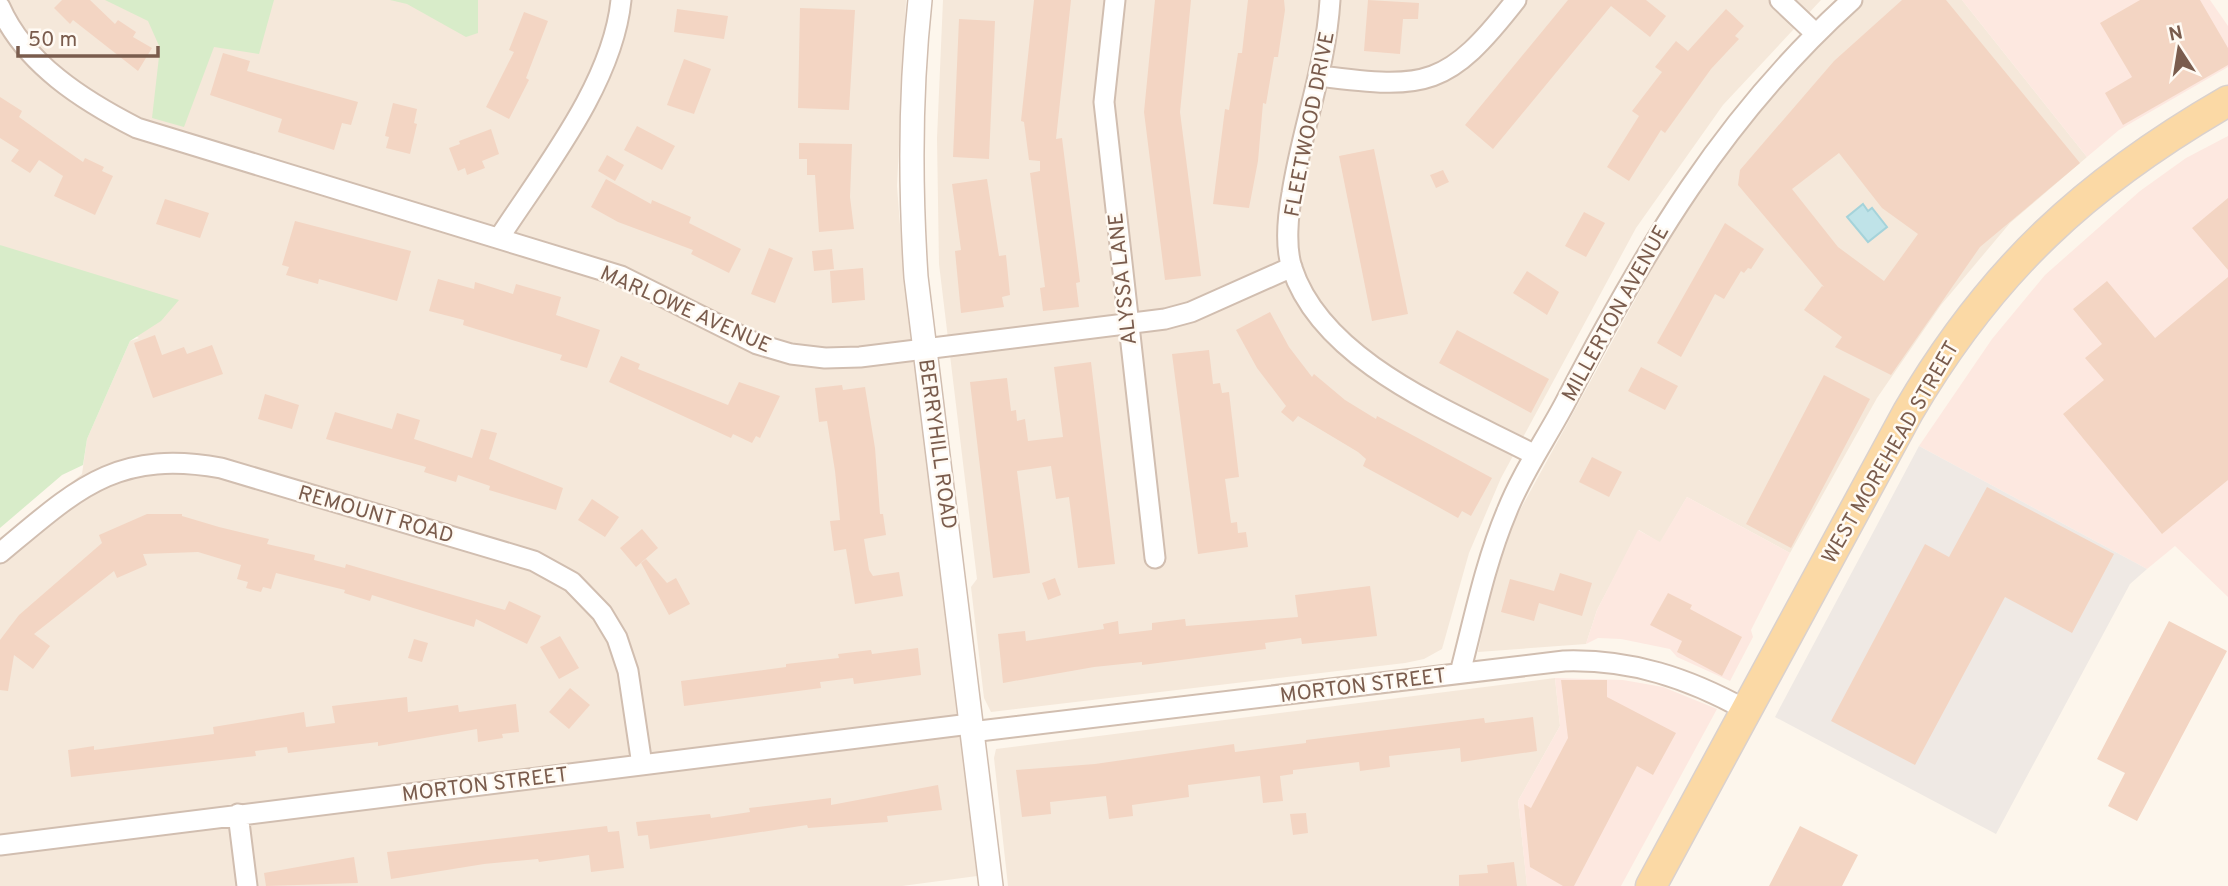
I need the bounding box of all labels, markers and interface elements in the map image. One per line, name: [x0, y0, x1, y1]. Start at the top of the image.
scale bar: [18, 14, 158, 58]
north arrow: [2144, 14, 2214, 84]
text: N: [2167, 21, 2185, 47]
text: 50 m: [28, 27, 77, 54]
street label: FLEETWOOD DRIVE: [1279, 29, 1342, 219]
street label: ALYSSA LANE: [1103, 211, 1144, 346]
street label: MILLERTON AVENUE: [1557, 221, 1676, 407]
street label: MARLOWE AVENUE: [595, 260, 775, 360]
street label: WEST MOREHEAD STREET: [1816, 337, 1966, 569]
street label: BERRYHILL ROAD: [911, 357, 962, 531]
street label: REMOUNT ROAD: [295, 480, 457, 551]
street label: MORTON STREET: [1278, 663, 1448, 710]
street label: MORTON STREET: [400, 762, 570, 809]

